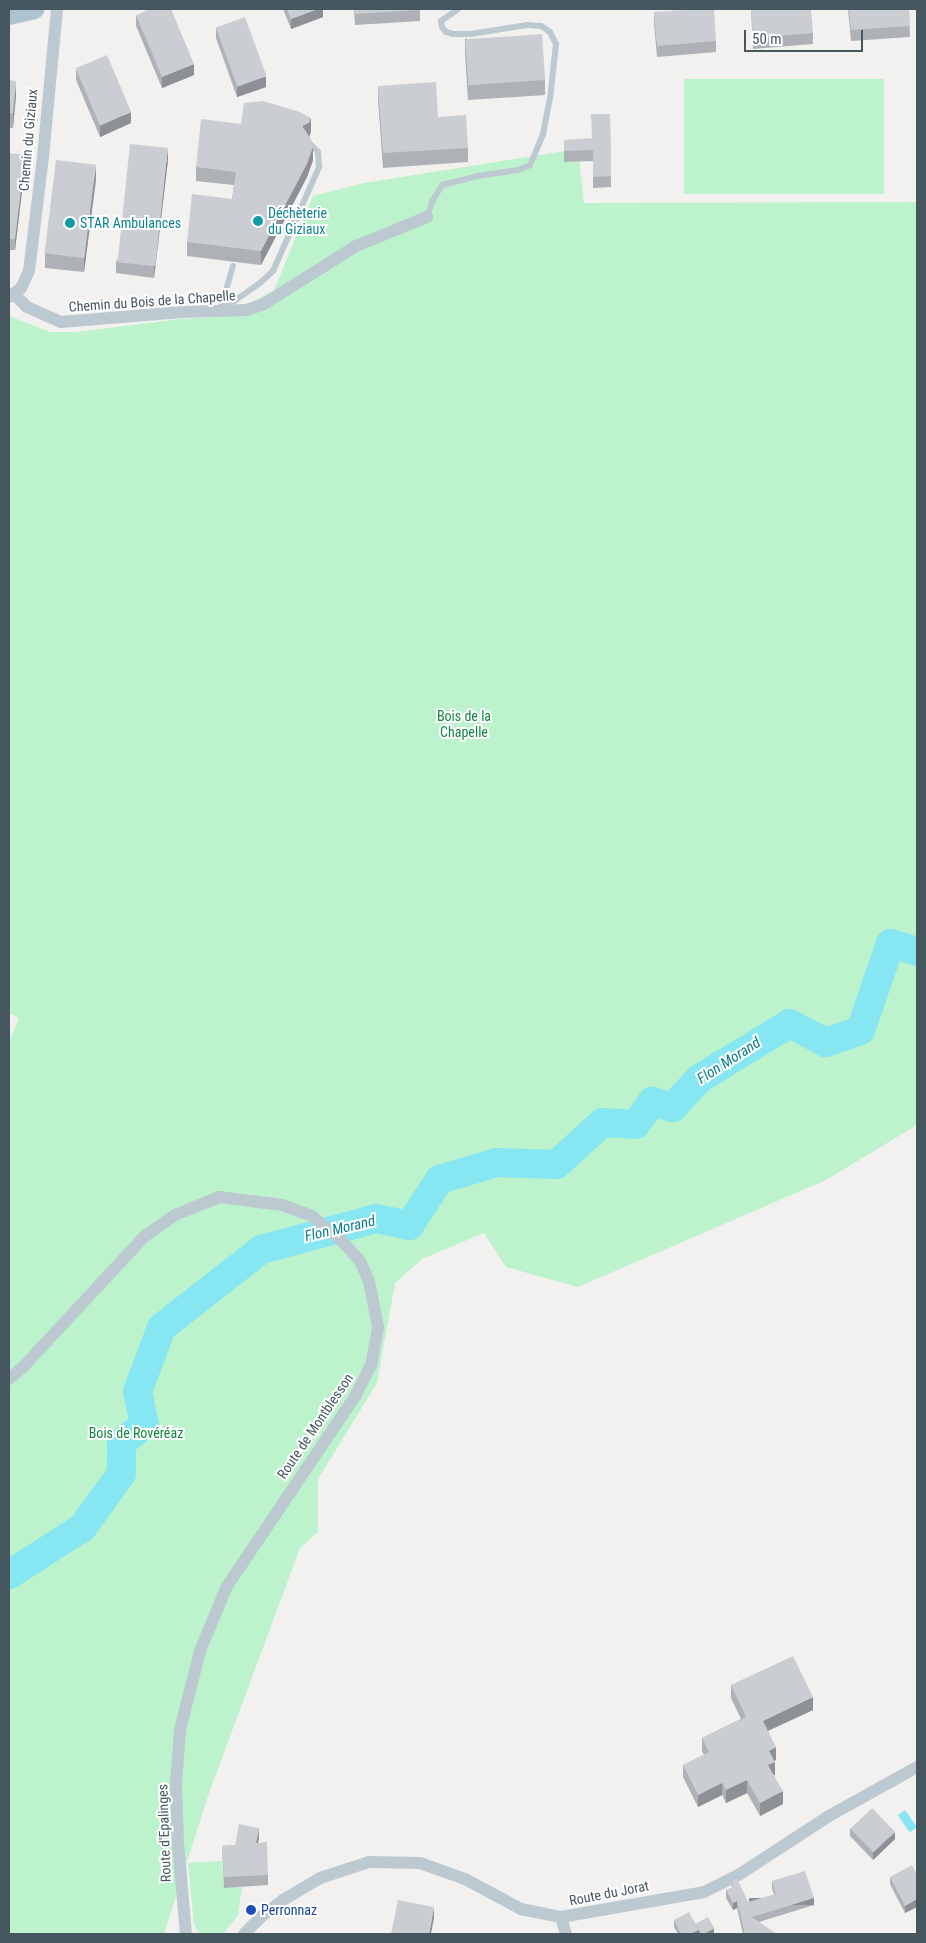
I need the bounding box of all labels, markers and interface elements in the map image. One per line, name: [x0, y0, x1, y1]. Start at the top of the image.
scale bar: [746, 20, 865, 52]
text: 50 m: [752, 30, 782, 48]
street label: Chemin du Giziaux: [15, 88, 41, 192]
place label: Déchèterie du Giziaux: [268, 205, 327, 238]
place label: STAR Ambulances: [80, 215, 181, 231]
marker: Déchèterie du Giziaux: [252, 215, 264, 227]
marker: STAR Ambulances: [64, 217, 76, 229]
street label: Chemin du Bois de la Chapelle: [68, 287, 236, 315]
park label: Bois de la Chapelle: [437, 708, 491, 740]
water label: Flon Morand: [694, 1034, 764, 1088]
water label: Flon Morand: [303, 1212, 377, 1246]
street label: Route de Montblesson: [273, 1370, 357, 1482]
park label: Bois de Rovéréaz: [89, 1425, 183, 1441]
street label: Route d'Epalinges: [154, 1784, 174, 1882]
street label: Route du Jorat: [568, 1877, 650, 1909]
place label: Perronnaz: [261, 1902, 317, 1918]
marker: Perronnaz: [245, 1904, 257, 1916]

